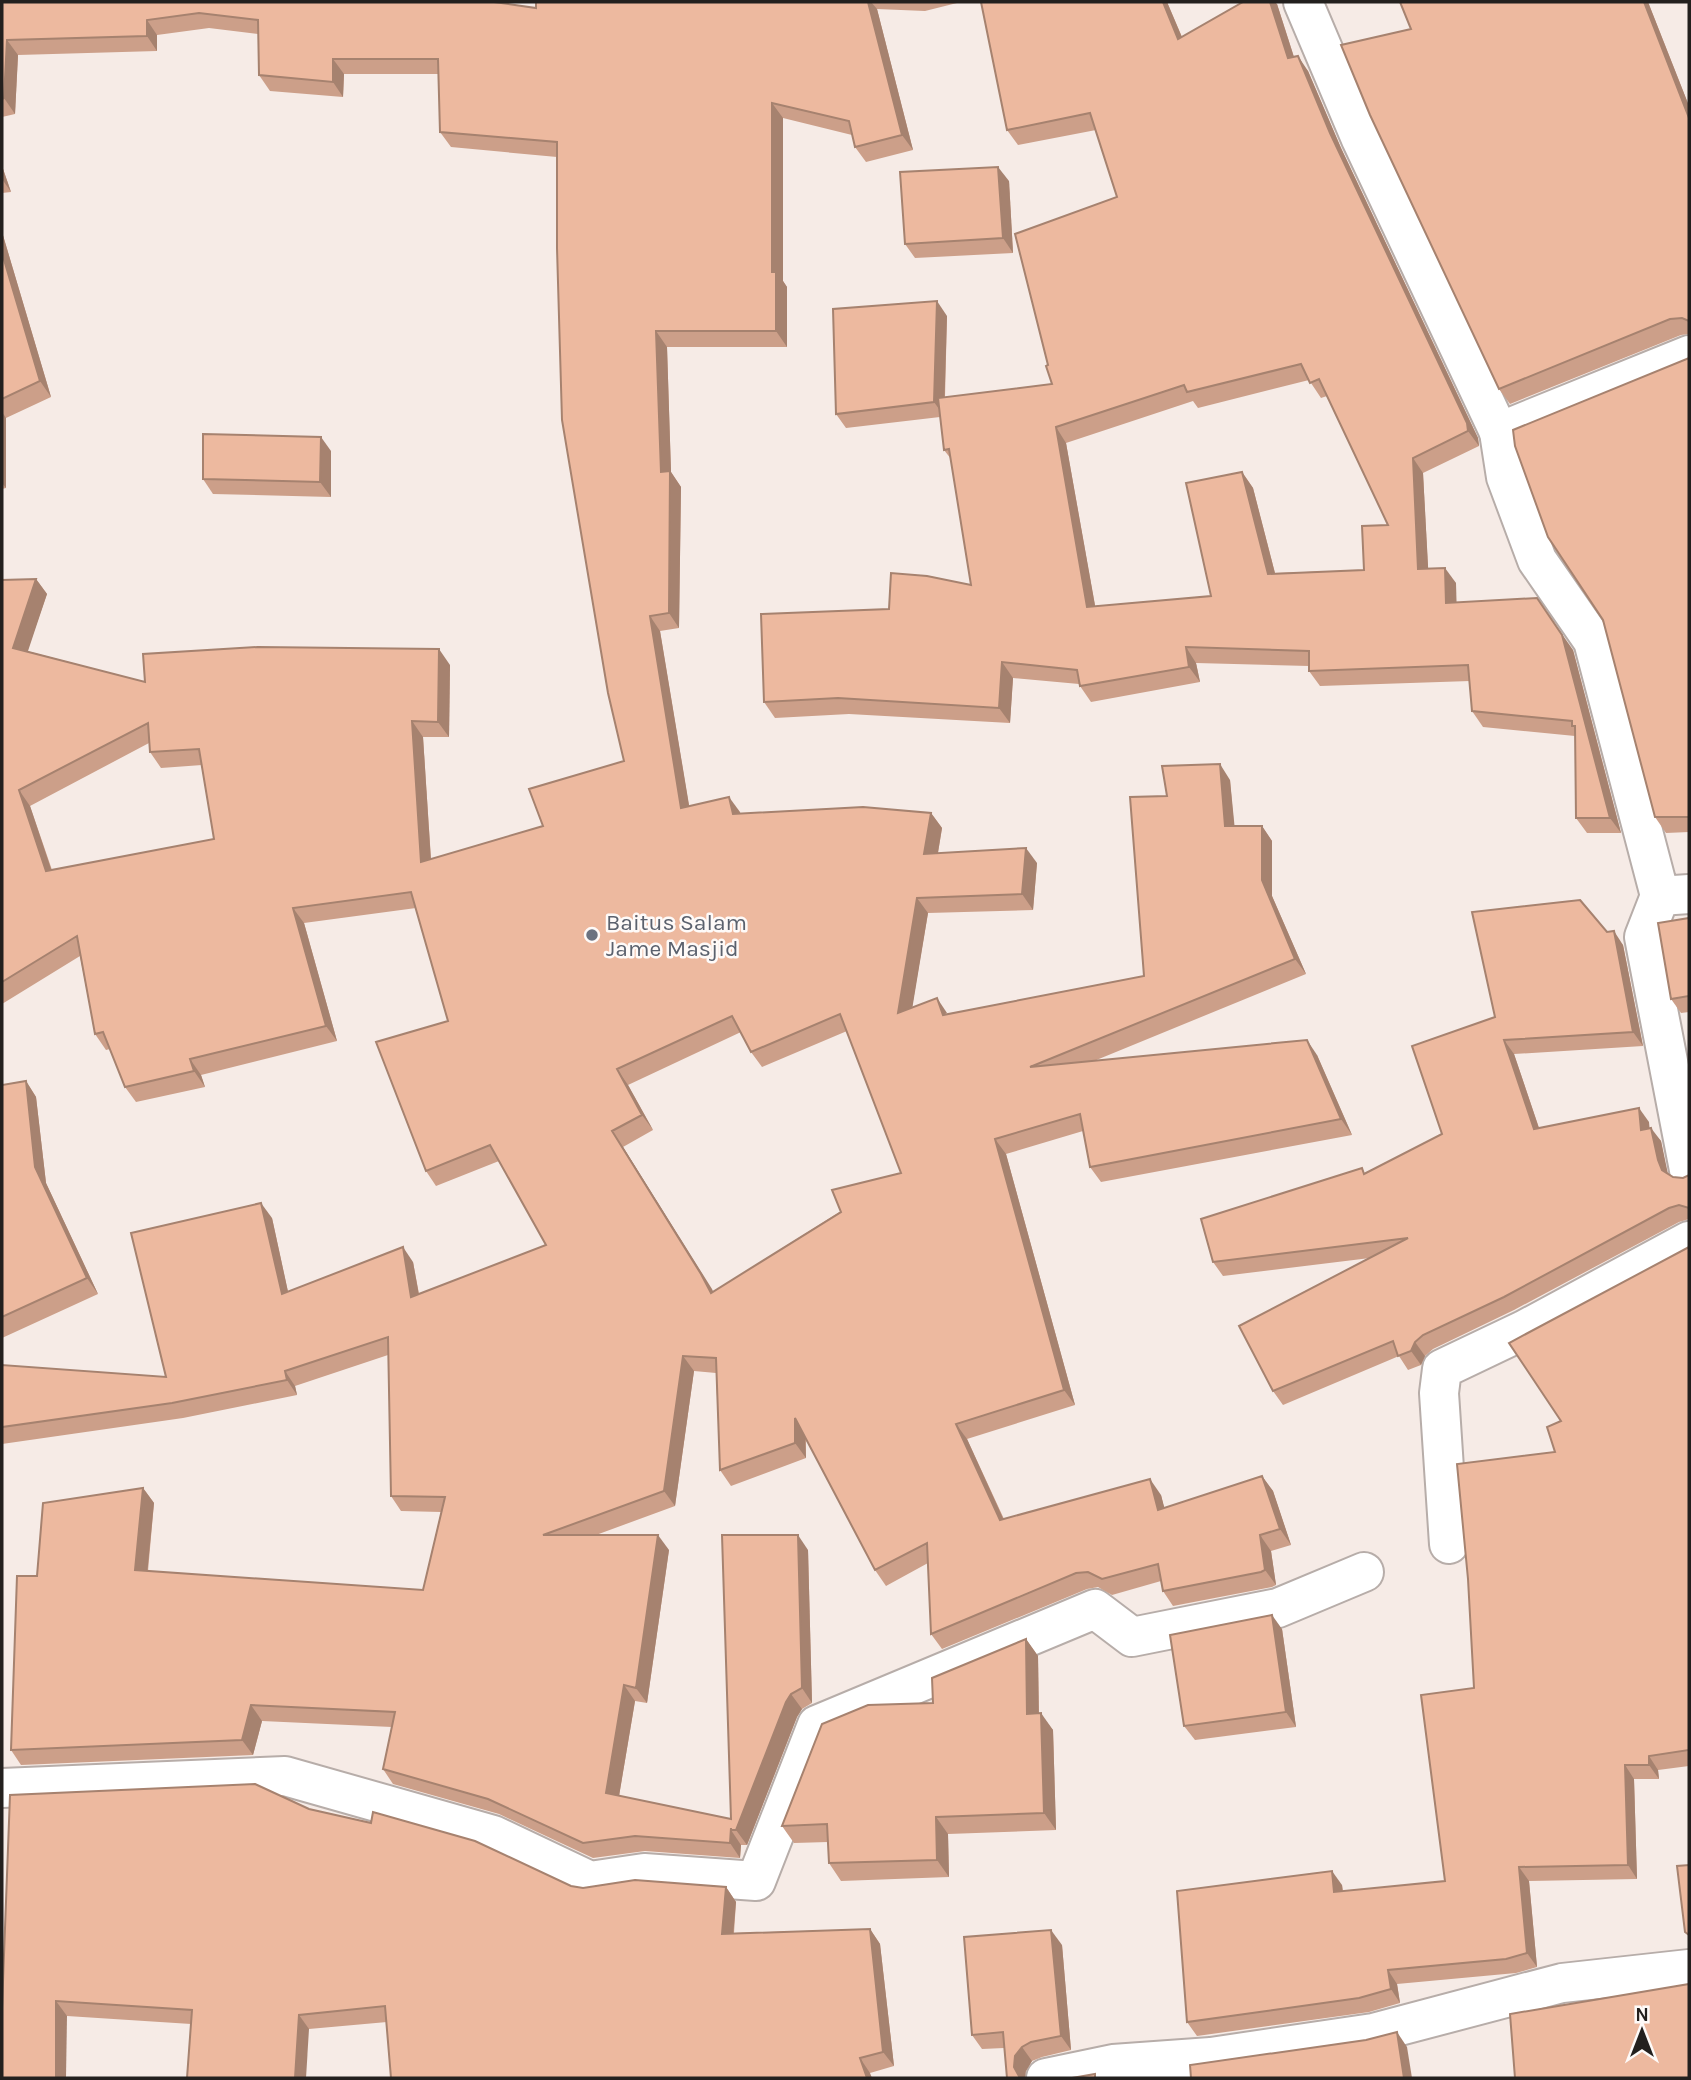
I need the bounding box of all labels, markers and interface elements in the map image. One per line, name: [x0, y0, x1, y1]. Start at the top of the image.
place label: Baitus Salam Jame Masjid: [606, 909, 747, 962]
marker: Baitus Salam Jame Masjid: [584, 927, 600, 943]
north arrow: [1607, 1996, 1677, 2066]
text: N: [1635, 2004, 1649, 2026]

